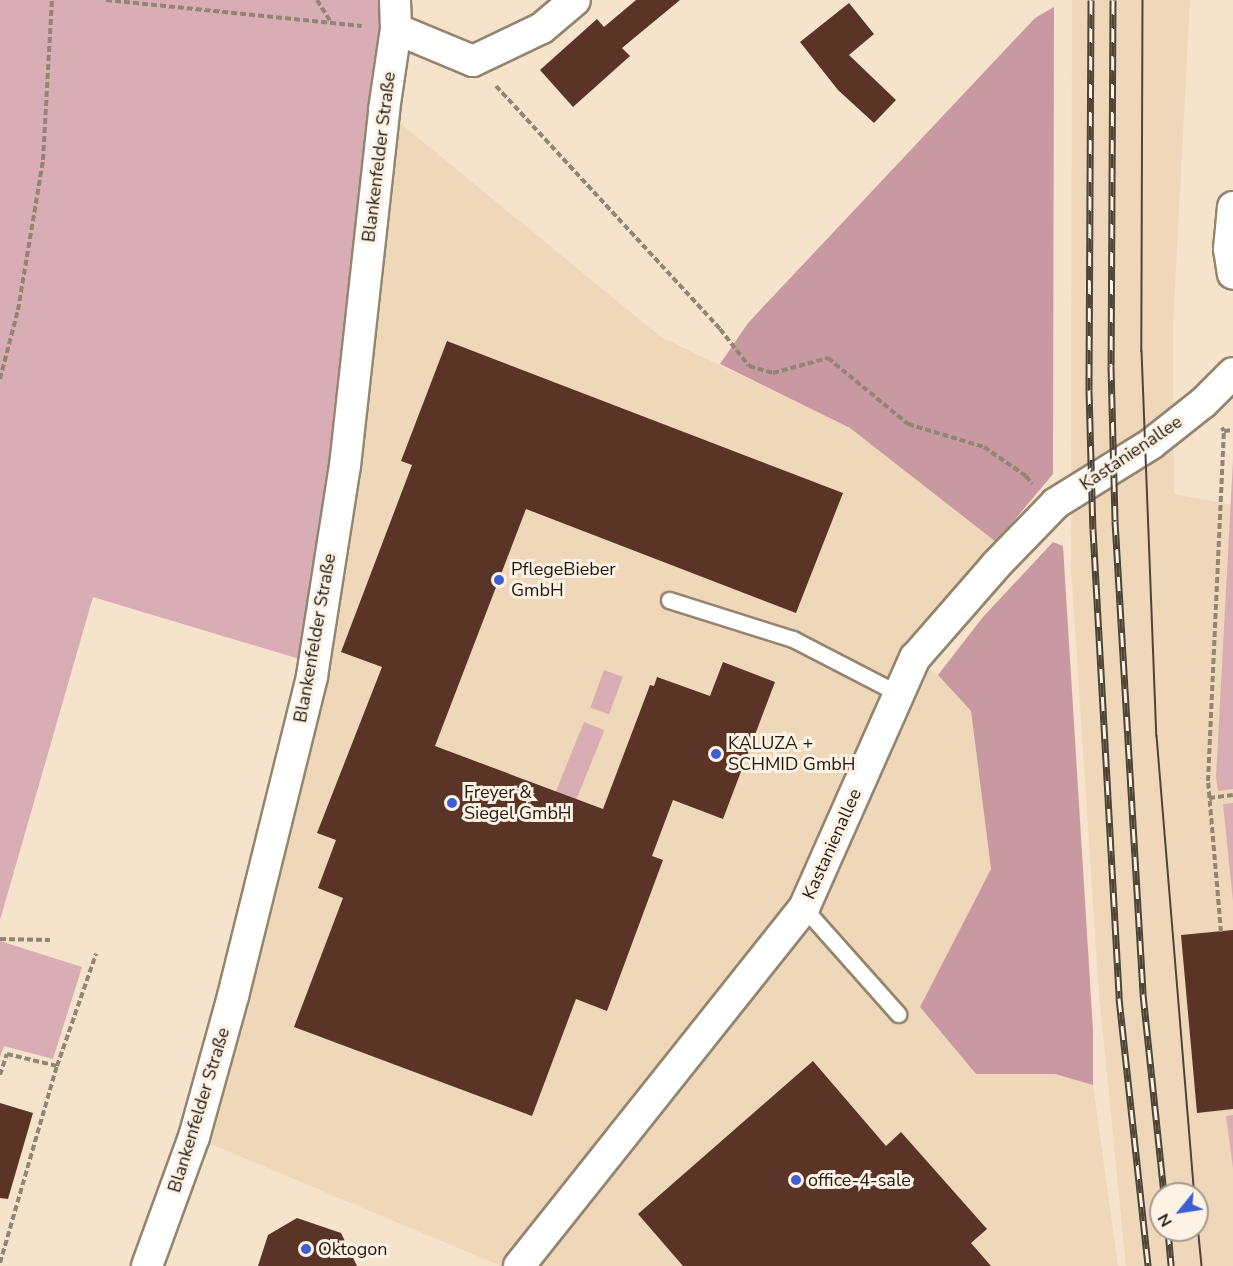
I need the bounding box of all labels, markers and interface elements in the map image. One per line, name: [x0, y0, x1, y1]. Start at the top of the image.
street label: Blankenfelder Straße: [358, 71, 400, 243]
street label: Kastanienallee: [1076, 411, 1186, 495]
street label: Blankenfelder Straße: [289, 552, 341, 724]
place label: PflegeBieber GmbH: [511, 559, 616, 602]
marker: PflegeBieber GmbH: [492, 573, 506, 587]
place label: KALUZA + SCHMID GmbH: [728, 733, 856, 776]
marker: KALUZA + SCHMID GmbH: [709, 747, 723, 761]
place label: Freyer & Siegel GmbH: [464, 782, 572, 824]
street label: Kastanienallee: [798, 785, 866, 903]
marker: Freyer & Siegel GmbH: [445, 796, 459, 810]
street label: Blankenfelder Straße: [164, 1025, 234, 1195]
place label: office-4-sale: [808, 1169, 911, 1191]
marker: office-4-sale: [789, 1173, 803, 1187]
north arrow: [1149, 1182, 1209, 1242]
text: N: [1153, 1209, 1178, 1231]
place label: Oktogon: [318, 1238, 388, 1260]
marker: Oktogon: [299, 1242, 313, 1256]

